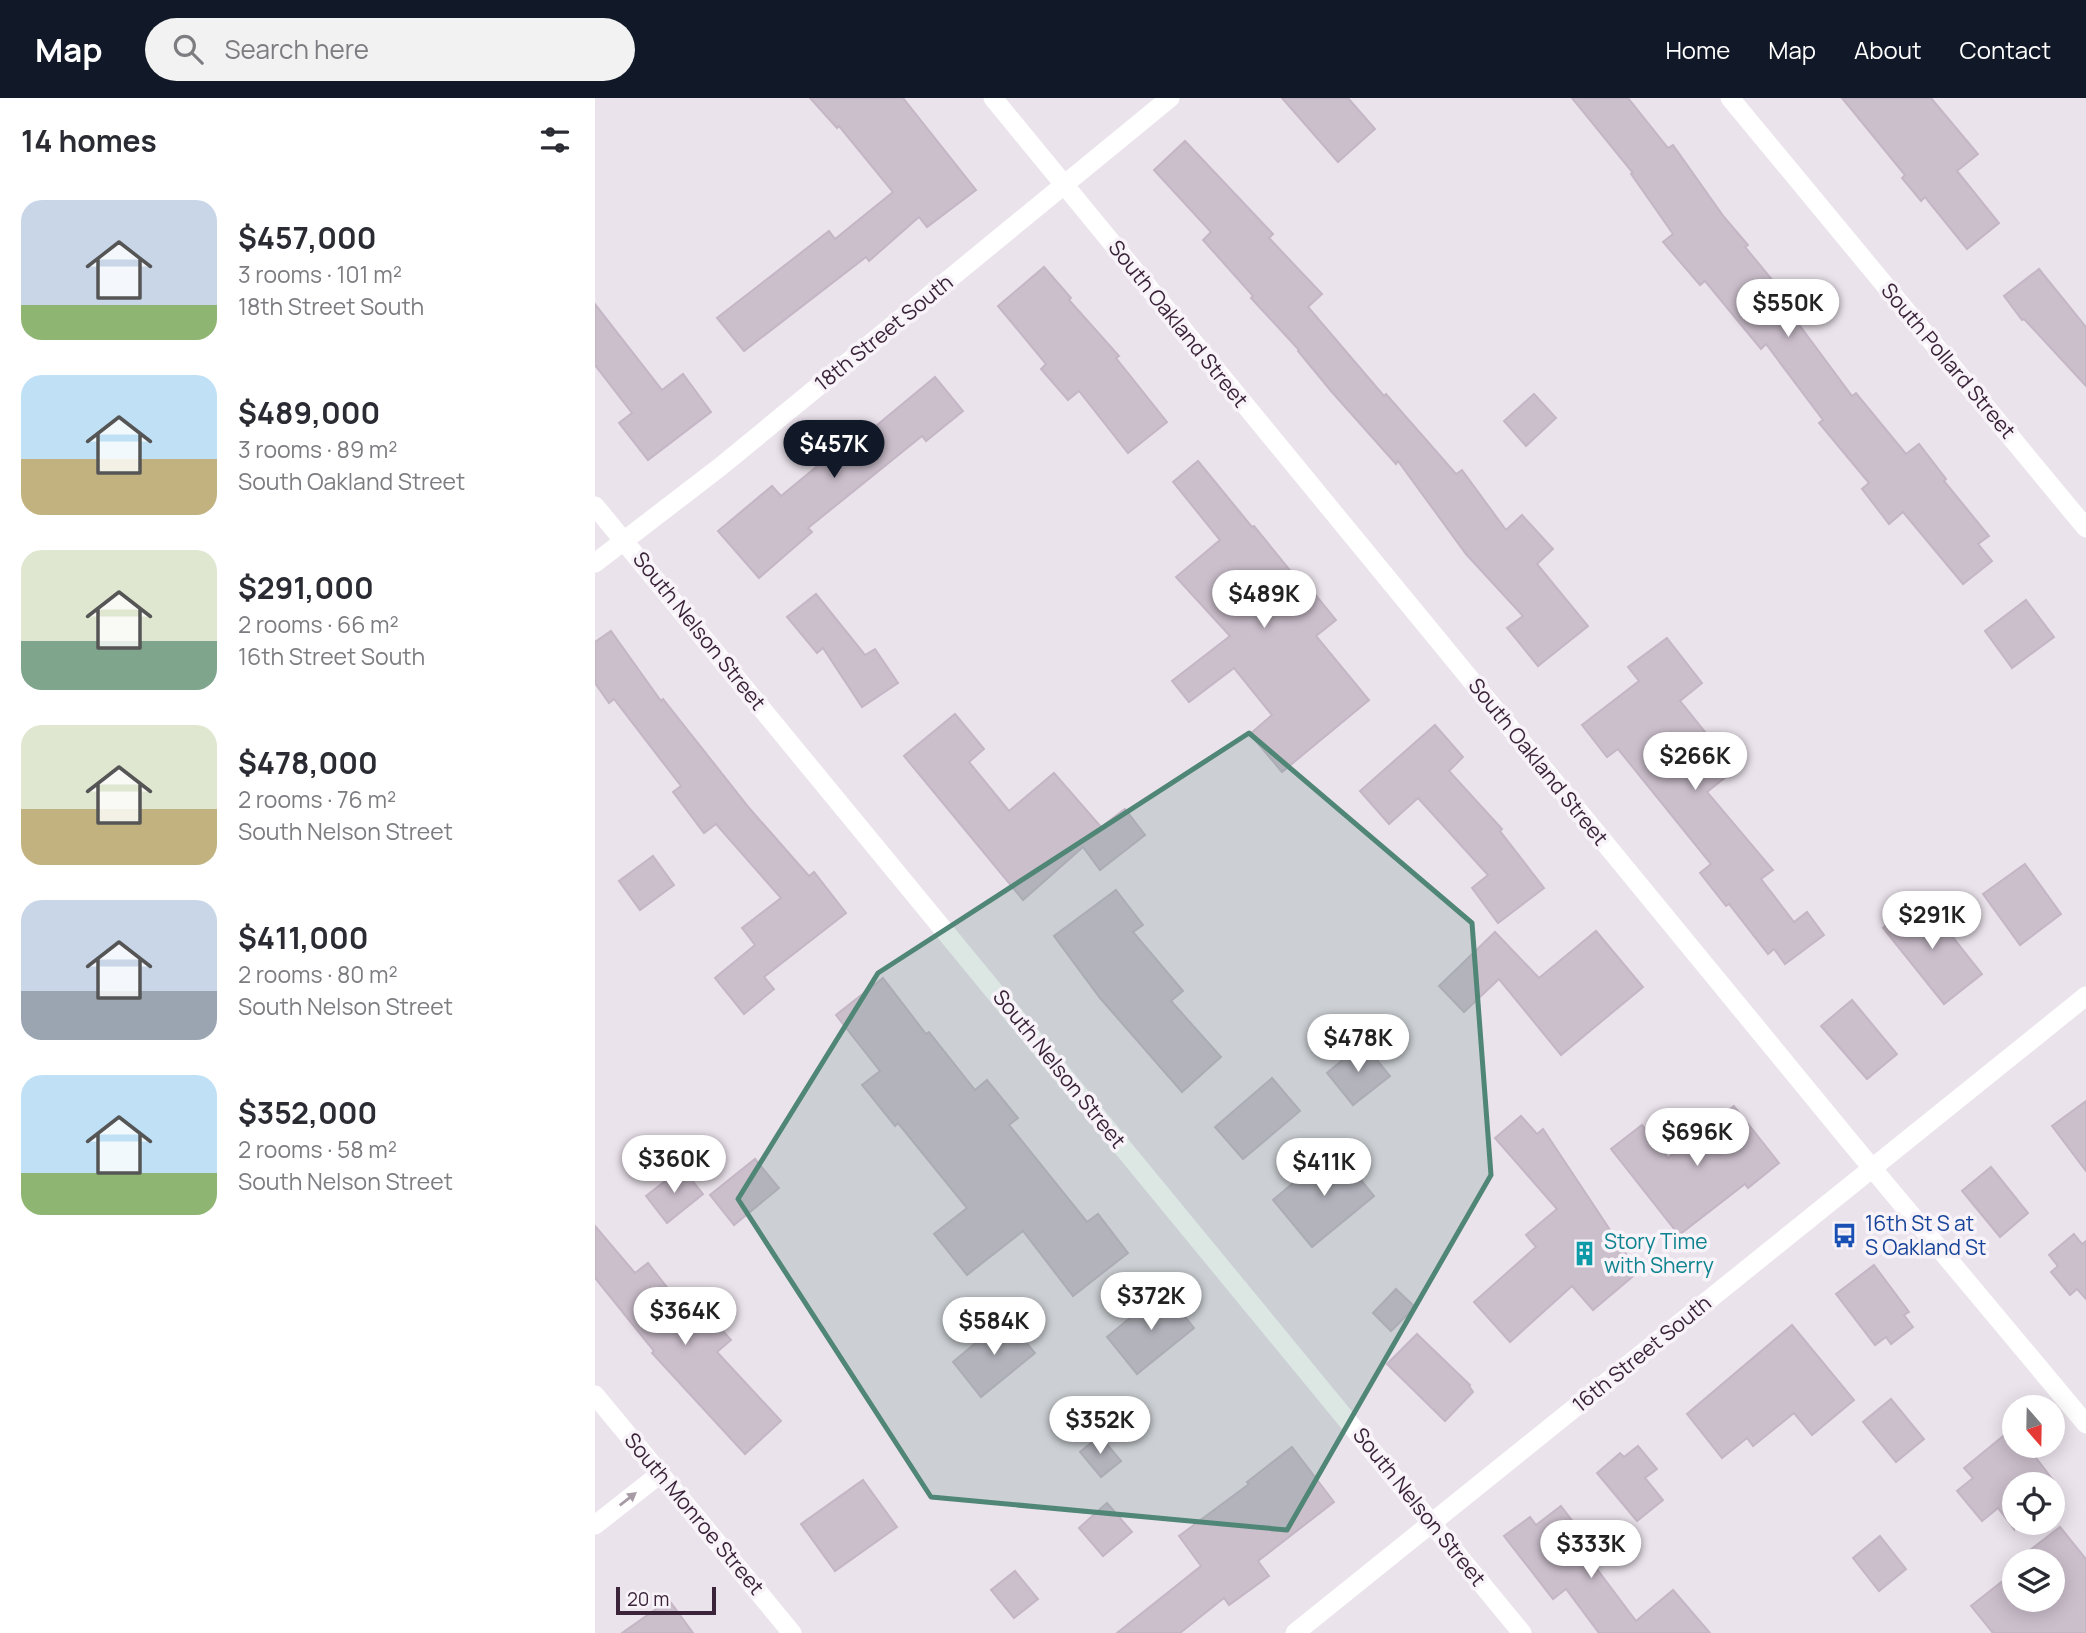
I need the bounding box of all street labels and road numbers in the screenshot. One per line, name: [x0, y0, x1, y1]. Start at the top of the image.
street label: South Oakland Street: [1103, 234, 1255, 413]
street label: 18th Street South: [808, 268, 958, 397]
street label: South Pollard Street: [1875, 277, 2022, 444]
street label: South Nelson Street: [627, 545, 772, 715]
street label: South Oakland Street: [1463, 672, 1615, 851]
street label: South Nelson Street: [987, 983, 1132, 1153]
street label: 16th Street South: [1566, 1289, 1717, 1418]
street label: South Nelson Street: [1347, 1421, 1492, 1591]
street label: South Monroe Street: [619, 1426, 771, 1600]

